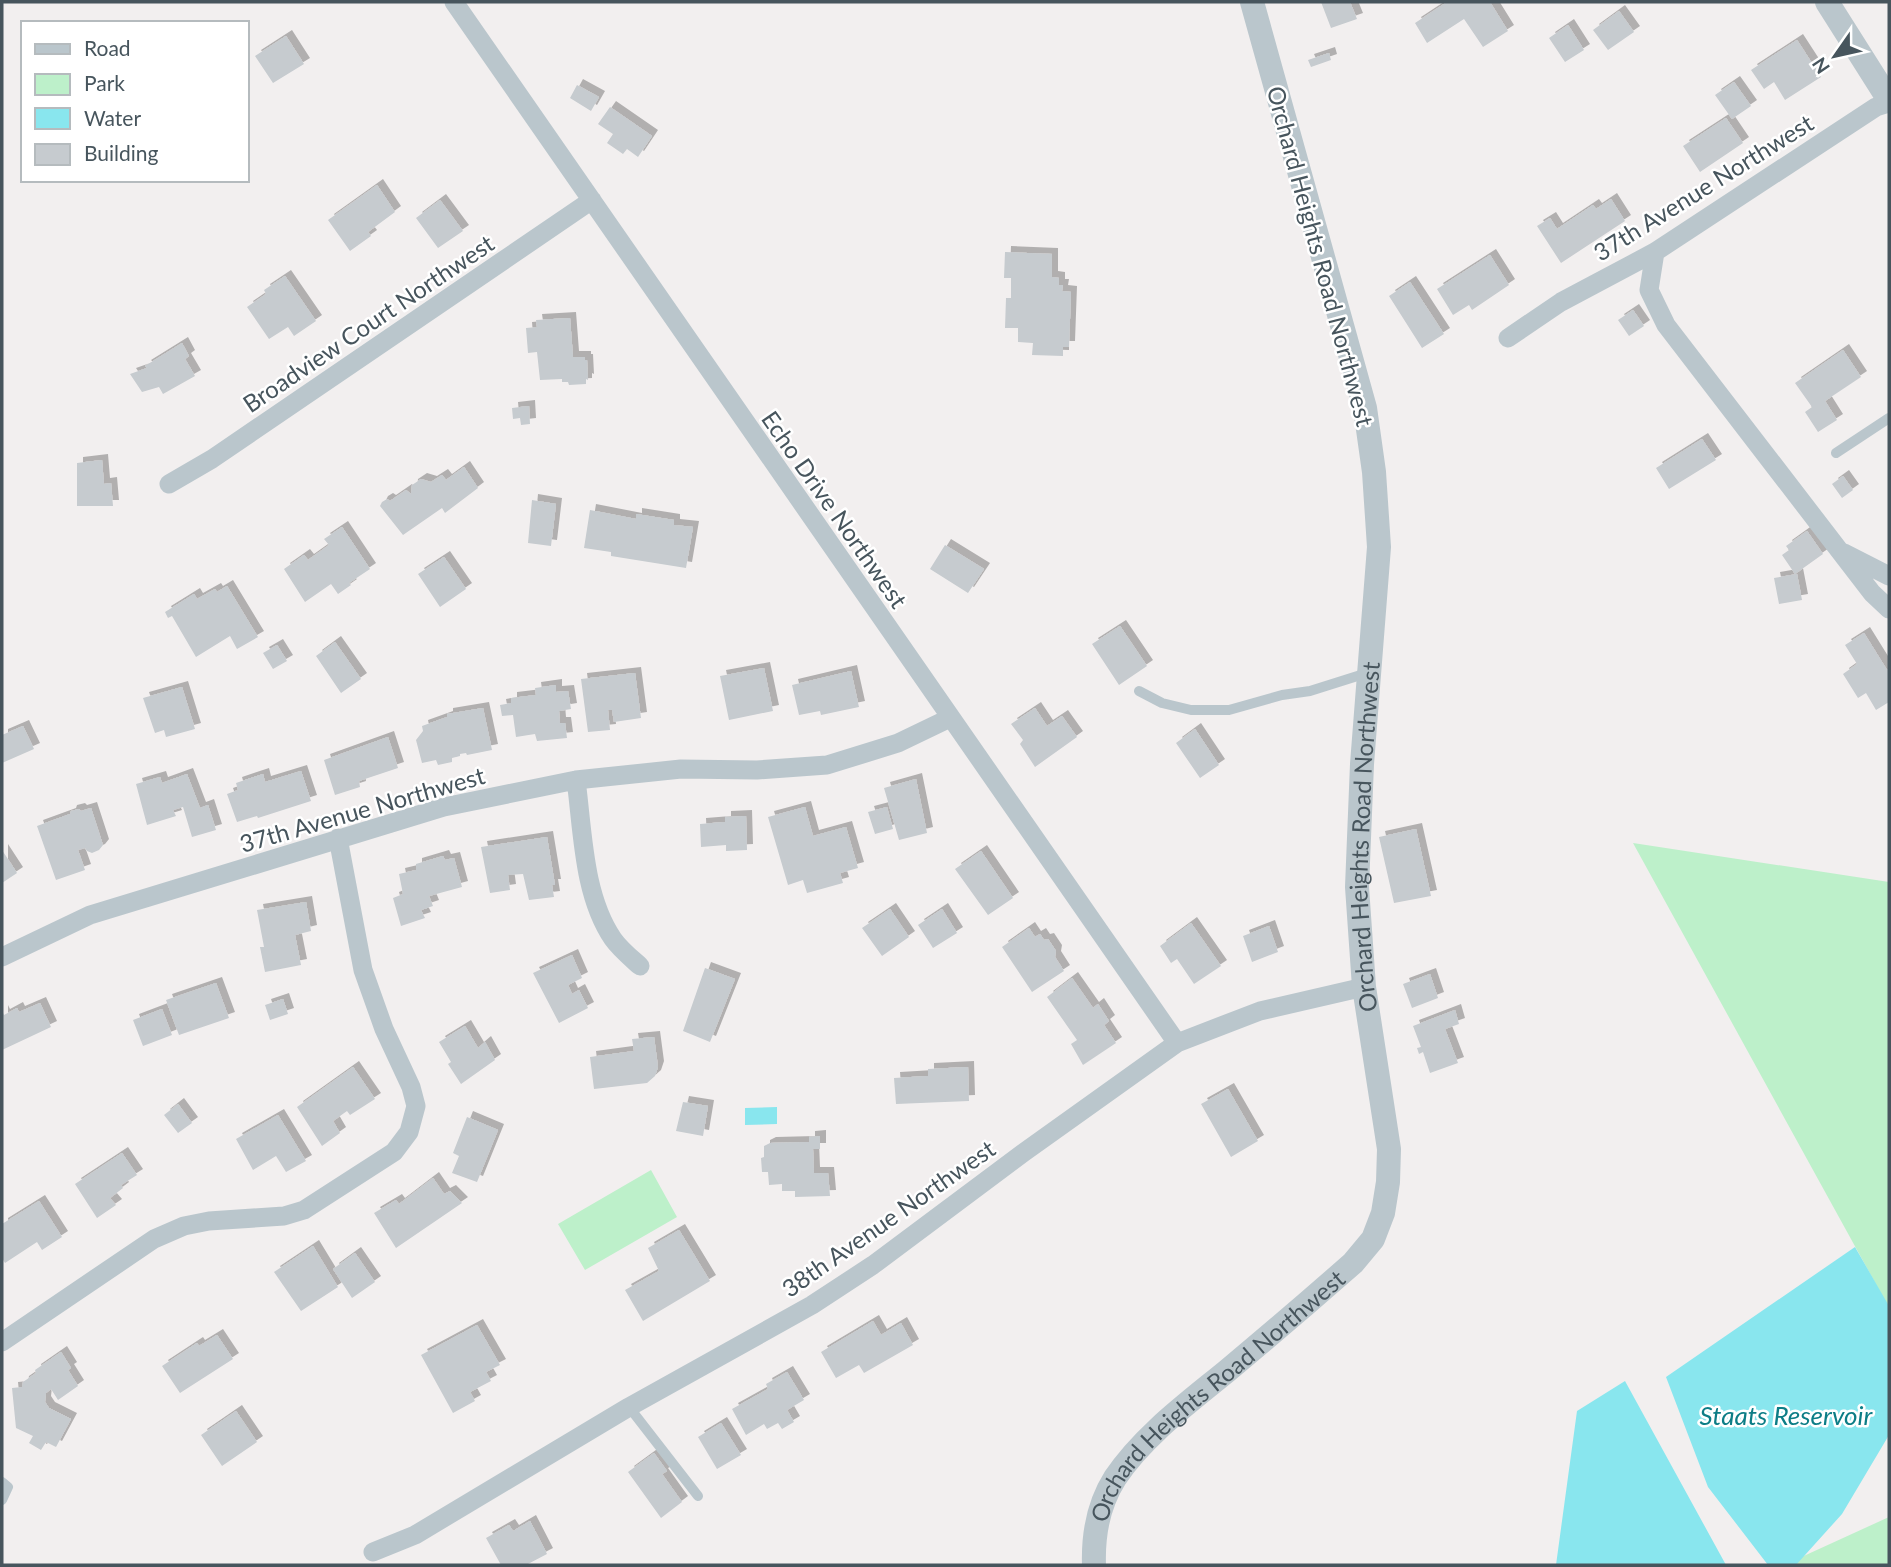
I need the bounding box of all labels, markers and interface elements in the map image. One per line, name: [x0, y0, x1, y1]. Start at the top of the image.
legend: [21, 21, 248, 182]
north arrow: [1800, 21, 1870, 91]
text: Road: [84, 35, 131, 60]
text: N: [1807, 53, 1834, 78]
text: Park: [84, 70, 125, 95]
street label: Orchard Heights Road Northwest: [1262, 83, 1381, 430]
text: Water: [84, 105, 141, 130]
street label: 37th Avenue Northwest: [1588, 107, 1818, 266]
text: Building: [84, 140, 159, 165]
street label: Broadview Court Northwest: [237, 228, 499, 418]
street label: Echo Drive Northwest: [756, 405, 914, 613]
street label: Orchard Heights Road Northwest: [1342, 660, 1384, 1014]
street label: 37th Avenue Northwest: [236, 760, 488, 858]
street label: 38th Avenue Northwest: [776, 1133, 1000, 1303]
street label: Orchard Heights Road Northwest: [1083, 1263, 1350, 1525]
water label: Staats Reservoir: [1700, 1399, 1874, 1431]

